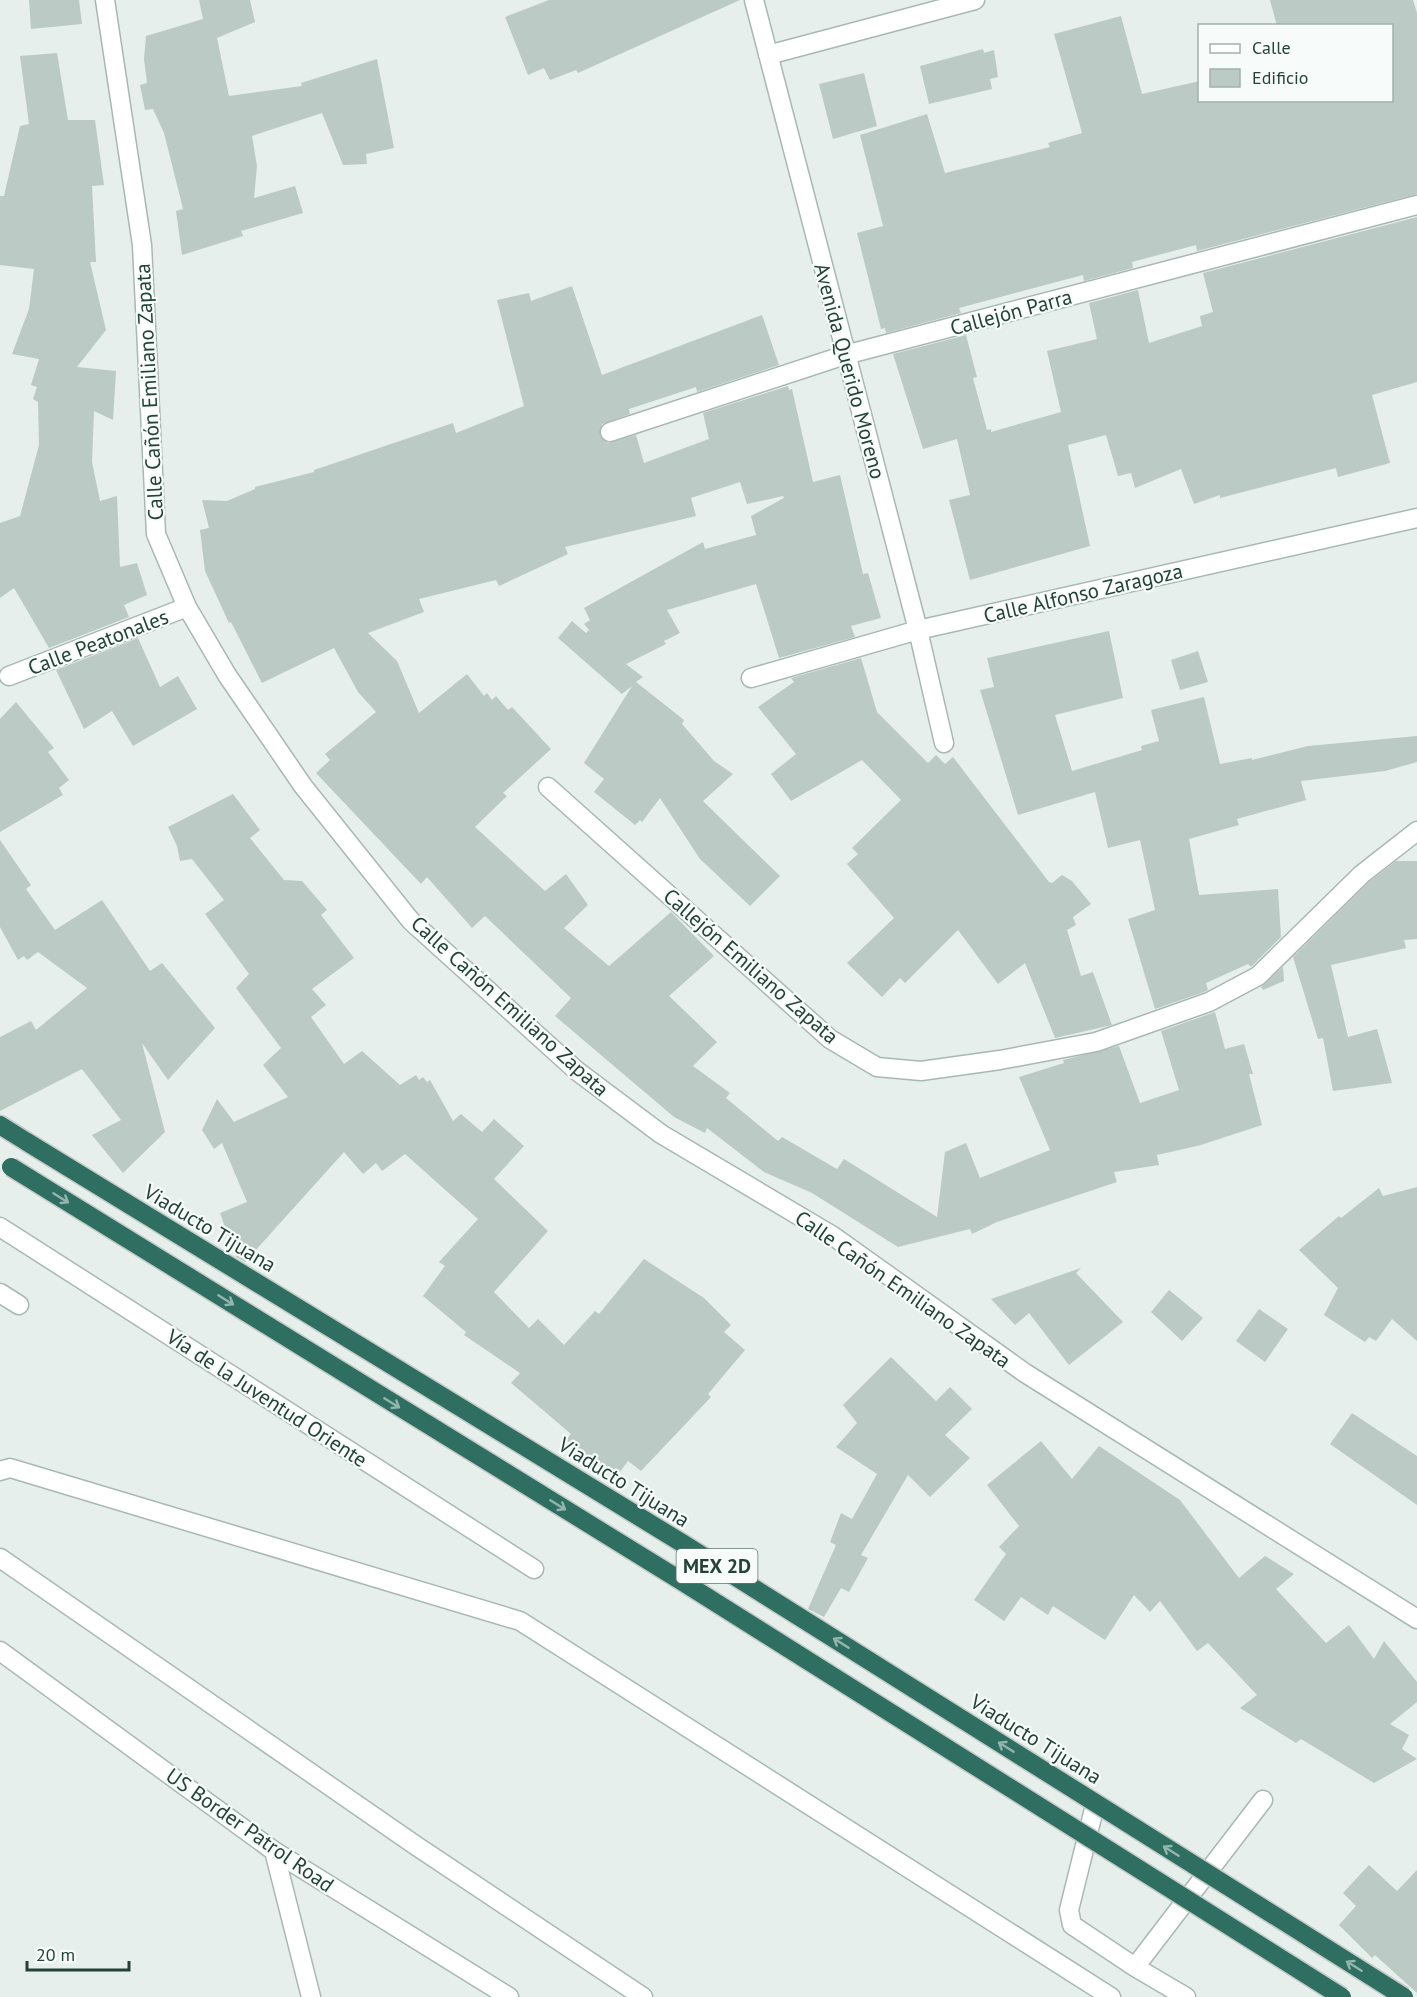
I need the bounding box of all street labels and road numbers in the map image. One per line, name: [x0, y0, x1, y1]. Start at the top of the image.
street label: Avenida Querido Moreno: [808, 260, 892, 482]
street label: Calle Cañón Emiliano Zapata: [129, 263, 169, 521]
street label: Callejón Parra: [947, 283, 1075, 341]
street label: Calle Alfonso Zaragoza: [981, 557, 1185, 629]
street label: Calle Peatonales: [24, 603, 172, 681]
street label: Callejón Emiliano Zapata: [658, 882, 844, 1050]
street label: Calle Cañón Emiliano Zapata: [405, 910, 615, 1102]
street label: Viaducto Tijuana: [138, 1177, 281, 1278]
street label: Calle Cañón Emiliano Zapata: [790, 1204, 1016, 1374]
street label: Vía de la Juventud Oriente: [161, 1322, 372, 1473]
street label: Viaducto Tijuana: [553, 1430, 695, 1533]
road number: MEX 2D: [676, 1549, 758, 1583]
street label: Viaducto Tijuana: [965, 1687, 1107, 1790]
street label: US Border Patrol Road: [161, 1762, 339, 1898]

